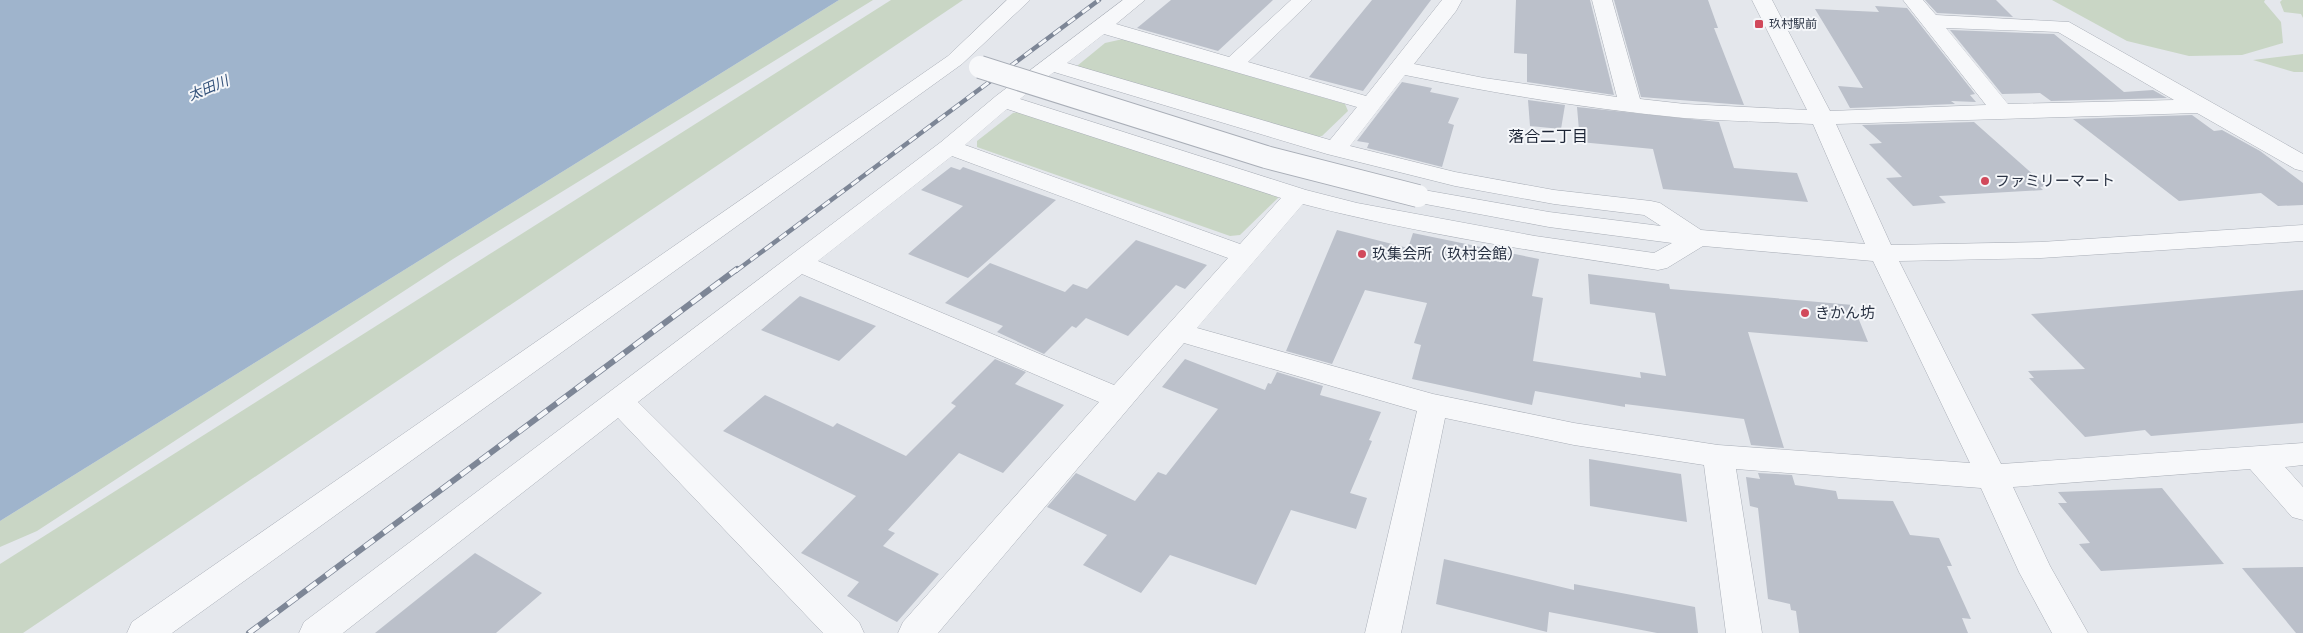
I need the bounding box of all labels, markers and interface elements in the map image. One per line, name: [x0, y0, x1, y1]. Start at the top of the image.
place label: 玖村駅前: [1769, 16, 1817, 31]
marker: 玖村駅前: [1753, 18, 1765, 30]
water label: 太田川: [185, 71, 232, 104]
district label: 落合二丁目: [1508, 126, 1588, 146]
place label: ファミリーマート: [1995, 171, 2115, 189]
marker: ファミリーマート: [1979, 175, 1991, 187]
place label: 玖集会所（玖村会館）: [1372, 244, 1522, 262]
marker: 玖集会所（玖村会館）: [1356, 248, 1368, 260]
place label: きかん坊: [1815, 303, 1875, 321]
marker: きかん坊: [1799, 307, 1811, 319]

